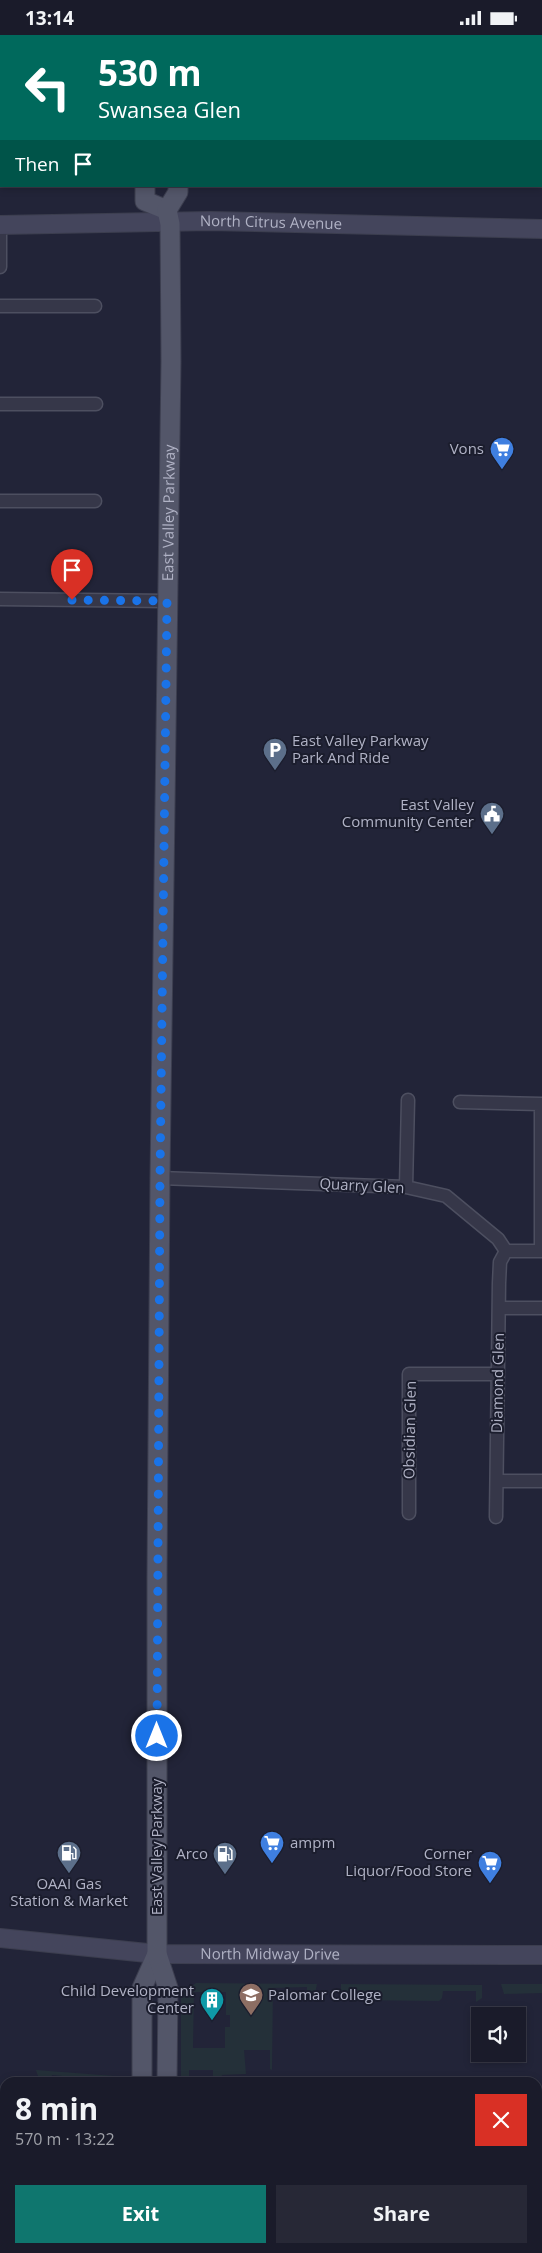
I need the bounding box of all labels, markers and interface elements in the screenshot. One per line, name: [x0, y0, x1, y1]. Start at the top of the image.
text: 13:14: [25, 5, 74, 31]
text: 530 m: [98, 49, 202, 96]
icon: left: [15, 55, 80, 120]
text: Swansea Glen: [98, 94, 241, 124]
icon: arrive: [69, 150, 97, 178]
text: Then: [15, 151, 59, 177]
street label: North Citrus Avenue: [200, 210, 342, 233]
supermarket icon: Vons: [489, 436, 515, 470]
place label: Vons: [450, 438, 484, 458]
street label: East Valley Parkway: [157, 444, 179, 581]
pin: [51, 549, 93, 600]
icon: arrive: [58, 556, 86, 584]
place label: East Valley Parkway Park And Ride: [292, 730, 429, 767]
parking icon: East Valley Parkway Park And Ride: [262, 737, 288, 771]
place label: East Valley Community Center: [342, 794, 474, 831]
public building icon: East Valley Community Center: [479, 801, 505, 835]
street label: Quarry Glen: [319, 1173, 405, 1197]
street label: Diamond Glen: [486, 1333, 508, 1433]
street label: Obsidian Glen: [398, 1381, 420, 1479]
position arrow: [130, 1709, 182, 1761]
street label: East Valley Parkway: [146, 1778, 166, 1915]
supermarket icon: ampm: [259, 1830, 285, 1864]
place label: ampm: [290, 1832, 335, 1852]
fuel station icon: OAAI Gas Station & Market: [56, 1840, 82, 1874]
fuel station icon: Arco: [212, 1841, 238, 1875]
place label: Arco: [176, 1843, 208, 1863]
place label: Corner Liquor/Food Store: [345, 1843, 472, 1880]
supermarket icon: Corner Liquor/Food Store: [477, 1850, 503, 1884]
place label: OAAI Gas Station & Market: [10, 1873, 128, 1910]
street label: North Midway Drive: [200, 1943, 340, 1963]
place label: Child Development Center: [61, 1980, 194, 2017]
school or university icon: Palomar College: [238, 1982, 264, 2016]
place label: Palomar College: [268, 1984, 381, 2004]
building icon: Child Development Center: [199, 1987, 225, 2021]
map controls: [471, 2007, 526, 2062]
button: sound: [471, 2007, 526, 2062]
text: 8 min: [15, 2088, 98, 2129]
button: close: [475, 2094, 527, 2146]
text: 570 m · 13:22: [15, 2128, 115, 2150]
button: Exit: [15, 2185, 266, 2243]
button: Share: [276, 2185, 527, 2243]

